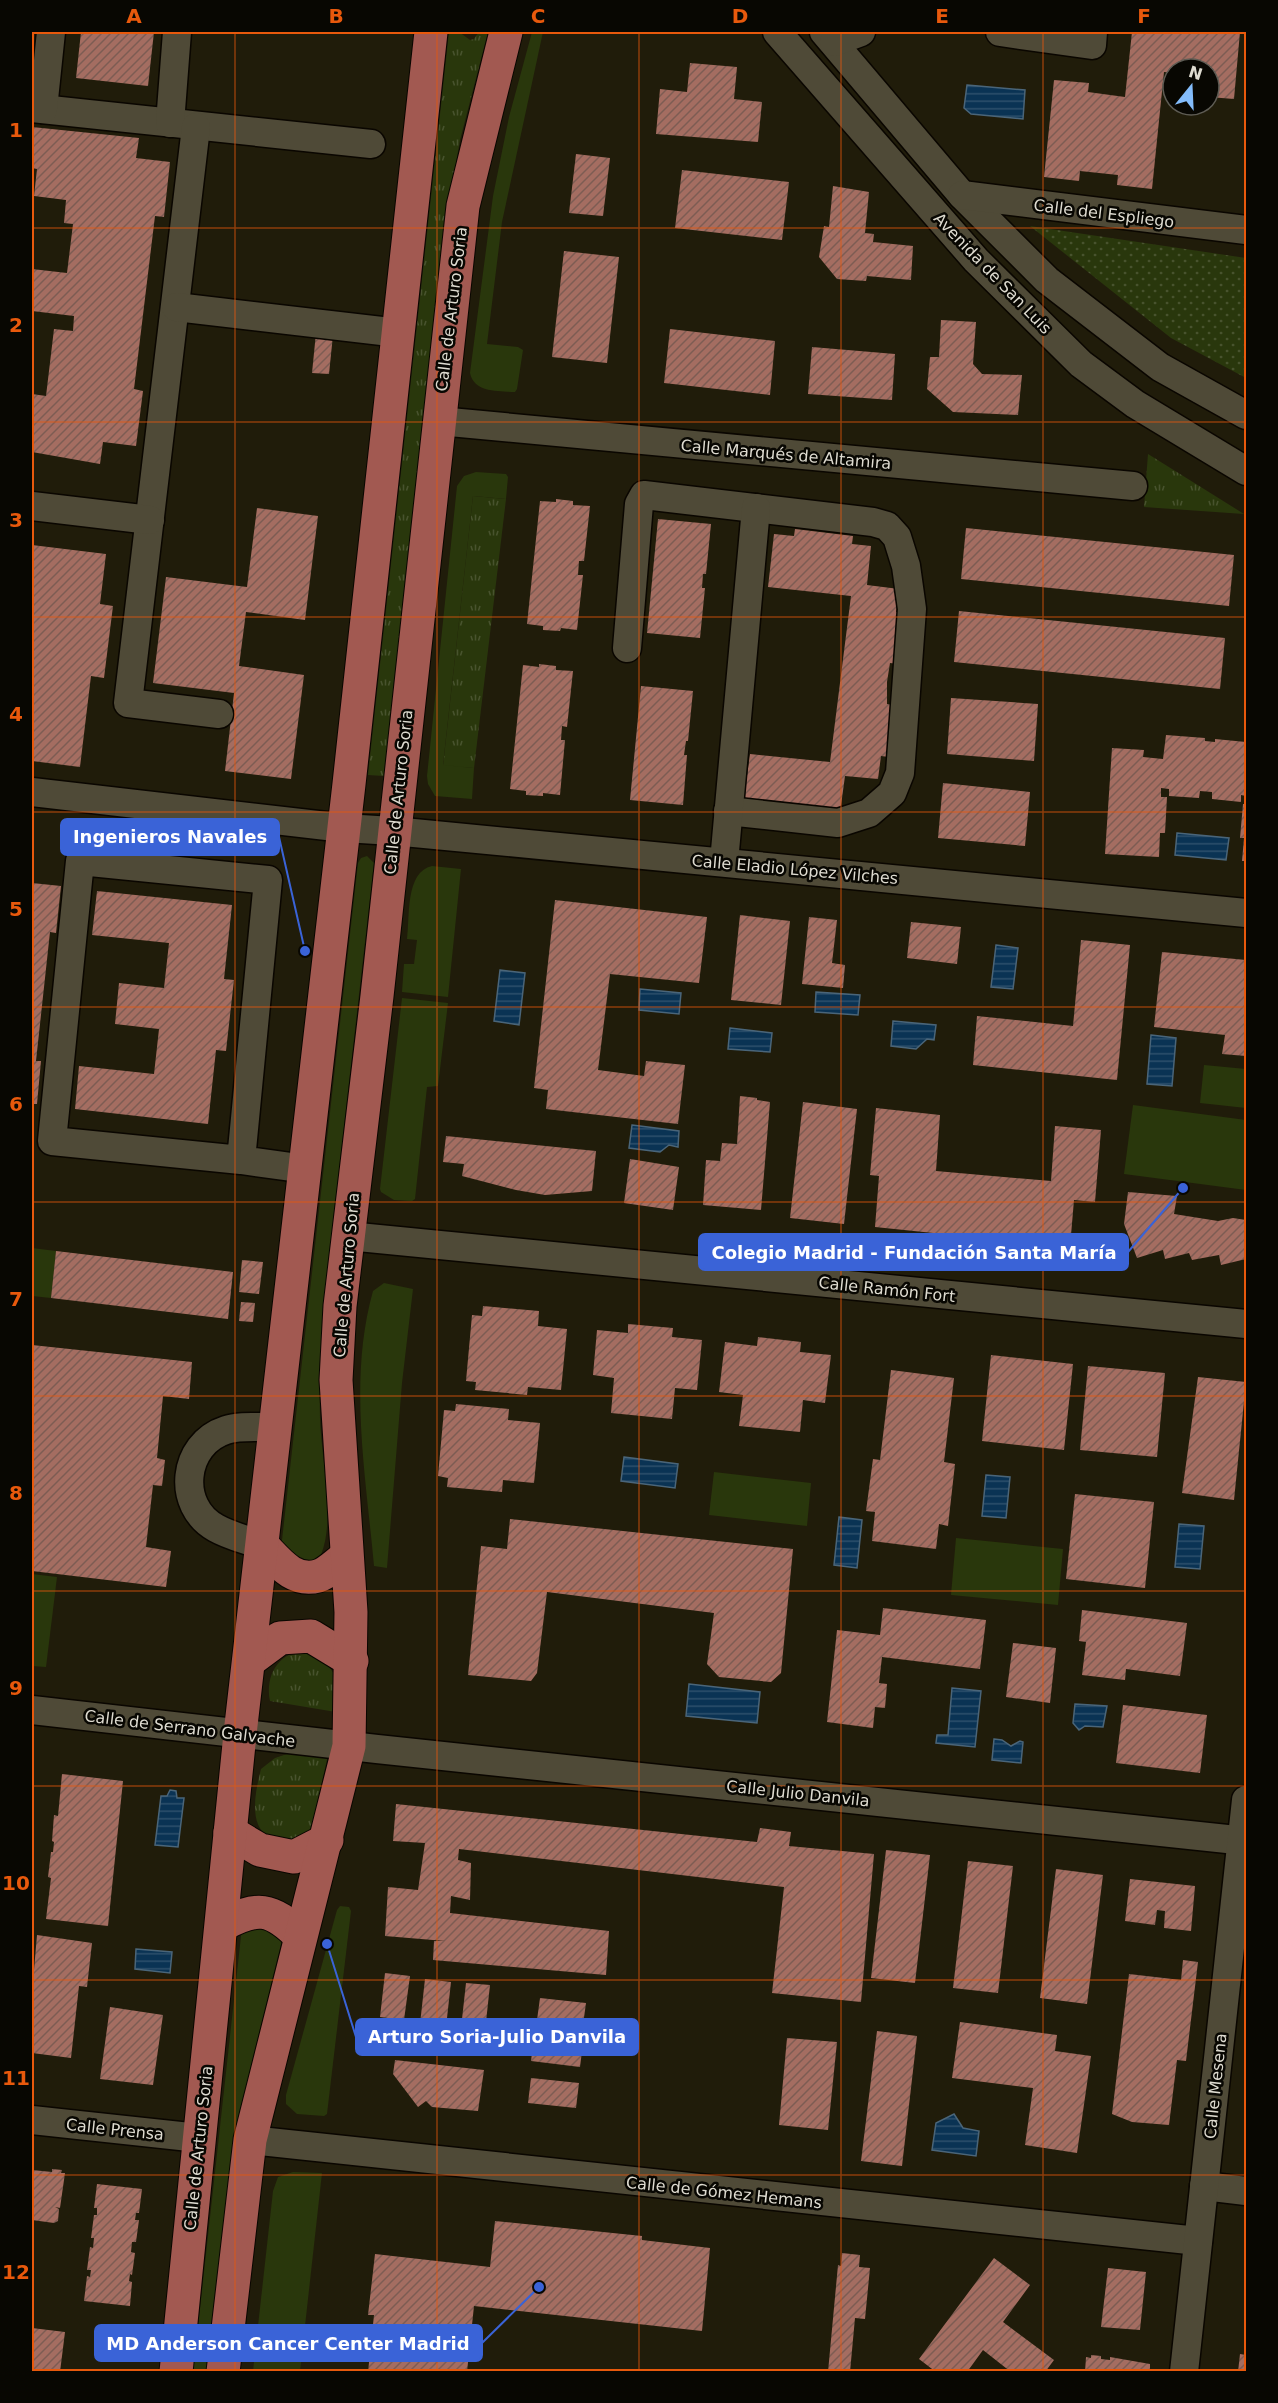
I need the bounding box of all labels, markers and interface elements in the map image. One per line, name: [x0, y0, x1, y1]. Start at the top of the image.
text: A: [126, 4, 142, 28]
text: B: [328, 4, 344, 28]
text: C: [531, 4, 545, 28]
text: D: [732, 4, 748, 28]
text: E: [935, 4, 949, 28]
text: F: [1137, 4, 1151, 28]
north arrow: [1161, 57, 1221, 117]
text: N: [1186, 62, 1205, 84]
text: 1: [9, 118, 23, 142]
street label: Calle del Espliego: [1033, 195, 1175, 232]
street label: Avenida de San Luis: [930, 209, 1055, 338]
street label: Calle de Arturo Soria: [432, 226, 471, 392]
text: 2: [9, 313, 23, 337]
street label: Calle Marqués de Altamira: [680, 436, 892, 473]
text: 3: [9, 508, 23, 532]
text: 4: [9, 702, 23, 726]
street label: Calle de Arturo Soria: [380, 709, 417, 875]
callout: Ingenieros Navales: [61, 819, 279, 855]
text: Ingenieros Navales: [73, 826, 267, 847]
street label: Calle Eladio López Vilches: [691, 851, 899, 888]
text: 5: [9, 897, 23, 921]
text: 6: [9, 1092, 23, 1116]
street label: Calle de Arturo Soria: [330, 1192, 363, 1358]
callout: Colegio Madrid - Fundación Santa María: [699, 1234, 1128, 1270]
text: Colegio Madrid - Fundación Santa María: [711, 1242, 1117, 1263]
street label: Calle Ramón Fort: [818, 1273, 956, 1306]
text: 7: [9, 1287, 23, 1311]
text: 8: [9, 1481, 23, 1505]
text: 9: [9, 1676, 23, 1700]
street label: Calle de Serrano Galvache: [83, 1706, 296, 1751]
street label: Calle Julio Danvila: [725, 1777, 870, 1810]
text: 10: [2, 1871, 30, 1895]
callout: Arturo Soria-Julio Danvila: [356, 2019, 638, 2055]
text: Arturo Soria-Julio Danvila: [368, 2026, 626, 2047]
street label: Calle Mesena: [1200, 2032, 1231, 2140]
street label: Calle de Arturo Soria: [180, 2065, 217, 2231]
text: 11: [2, 2066, 30, 2090]
street label: Calle Prensa: [65, 2115, 165, 2144]
street label: Calle de Gómez Hemans: [625, 2173, 823, 2212]
text: 12: [2, 2260, 30, 2284]
callout: MD Anderson Cancer Center Madrid: [95, 2325, 482, 2361]
text: MD Anderson Cancer Center Madrid: [106, 2333, 470, 2354]

